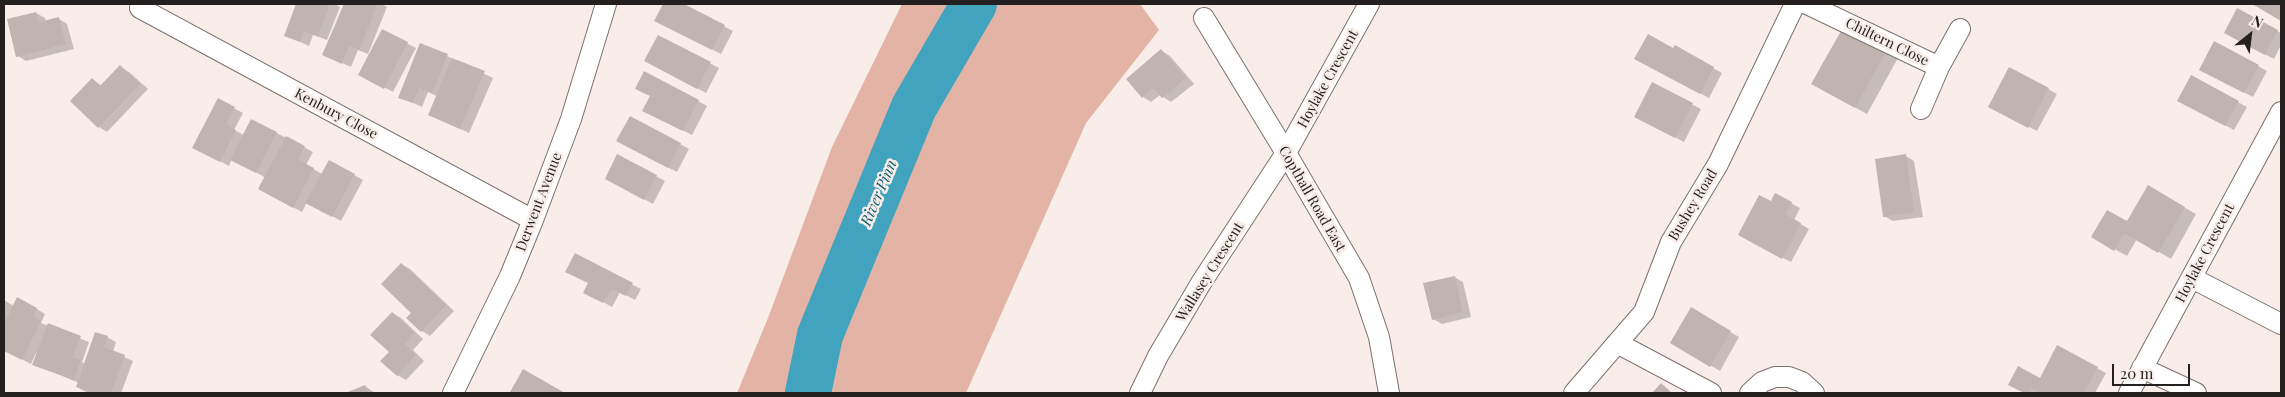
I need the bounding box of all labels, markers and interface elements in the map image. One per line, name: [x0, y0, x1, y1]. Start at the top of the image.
north arrow: [2225, 10, 2275, 60]
text: N: [2248, 11, 2267, 32]
street label: Chiltern Close: [1843, 15, 1931, 69]
street label: Hoylake Crescent: [1294, 27, 1362, 131]
street label: Kenbury Close: [291, 85, 381, 143]
street label: Copthall Road East: [1275, 143, 1349, 255]
street label: Derwent Avenue: [512, 150, 566, 254]
water label: River Pinn: [857, 157, 901, 229]
street label: Bushey Road: [1665, 166, 1721, 244]
street label: Hoylake Crescent: [2172, 201, 2238, 305]
street label: Wallasey Crescent: [1173, 219, 1247, 325]
scale bar: [2115, 354, 2192, 386]
text: 20 m: [2120, 363, 2153, 383]

